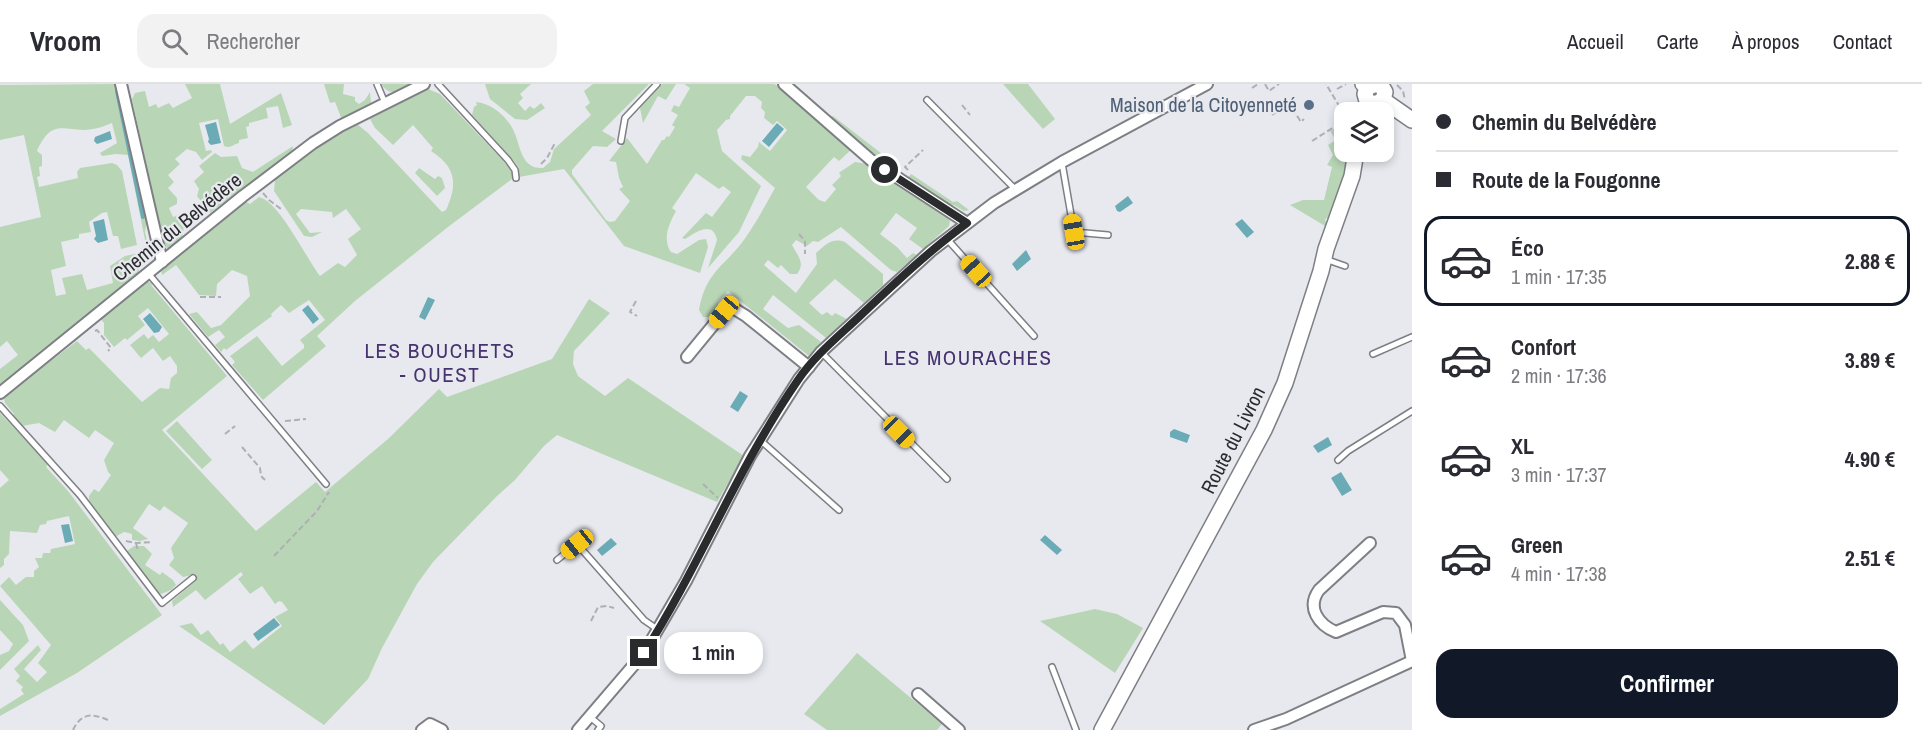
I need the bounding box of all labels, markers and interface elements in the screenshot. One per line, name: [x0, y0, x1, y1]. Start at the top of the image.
search box: [137, 14, 557, 68]
text: Vroom: [30, 22, 101, 60]
icon: search: [158, 25, 191, 58]
text: Rechercher: [206, 26, 300, 56]
text: Accueil: [1567, 27, 1624, 56]
text: Carte: [1657, 27, 1699, 56]
text: À propos: [1732, 27, 1800, 56]
text: Contact: [1833, 27, 1892, 56]
place label: Maison de la Citoyenneté: [1110, 91, 1297, 118]
marker: Maison de la Citoyenneté: [1302, 98, 1316, 112]
map controls: [1334, 102, 1394, 162]
button: layers: [1334, 102, 1394, 162]
text: Chemin du Belvédère: [1472, 107, 1656, 137]
route start: [871, 156, 898, 183]
text: Route de la Fougonne: [1472, 165, 1661, 195]
street label: Chemin du Belvédère: [107, 166, 247, 287]
car: [1062, 213, 1086, 251]
text: Éco: [1511, 233, 1544, 263]
icon: car: [1439, 234, 1493, 288]
text: 2.88 €: [1845, 246, 1895, 276]
car: [957, 252, 995, 290]
text: 1 min · 17:35: [1511, 263, 1607, 290]
car: [706, 292, 742, 332]
text: Confort: [1511, 332, 1576, 362]
icon: car: [1439, 333, 1493, 387]
district label: LES BOUCHETS - OUEST: [364, 336, 516, 389]
district label: LES MOURACHES: [884, 343, 1052, 372]
text: 3.89 €: [1845, 345, 1895, 375]
text: 2 min · 17:36: [1511, 362, 1607, 389]
street label: Route du Livron: [1194, 382, 1271, 498]
car: [880, 413, 918, 451]
text: XL: [1511, 431, 1534, 461]
icon: car: [1439, 432, 1493, 486]
text: 4.90 €: [1845, 444, 1895, 474]
text: 3 min · 17:37: [1511, 461, 1607, 488]
car: [557, 526, 597, 562]
text: Green: [1511, 530, 1563, 560]
icon: car: [1439, 531, 1493, 585]
text: 2.51 €: [1845, 543, 1895, 573]
text: 4 min · 17:38: [1511, 560, 1607, 587]
callout: 1 min: [665, 632, 764, 674]
route end: [630, 639, 657, 666]
text: 1 min: [692, 639, 735, 666]
button: Confirmer: [1436, 649, 1898, 718]

